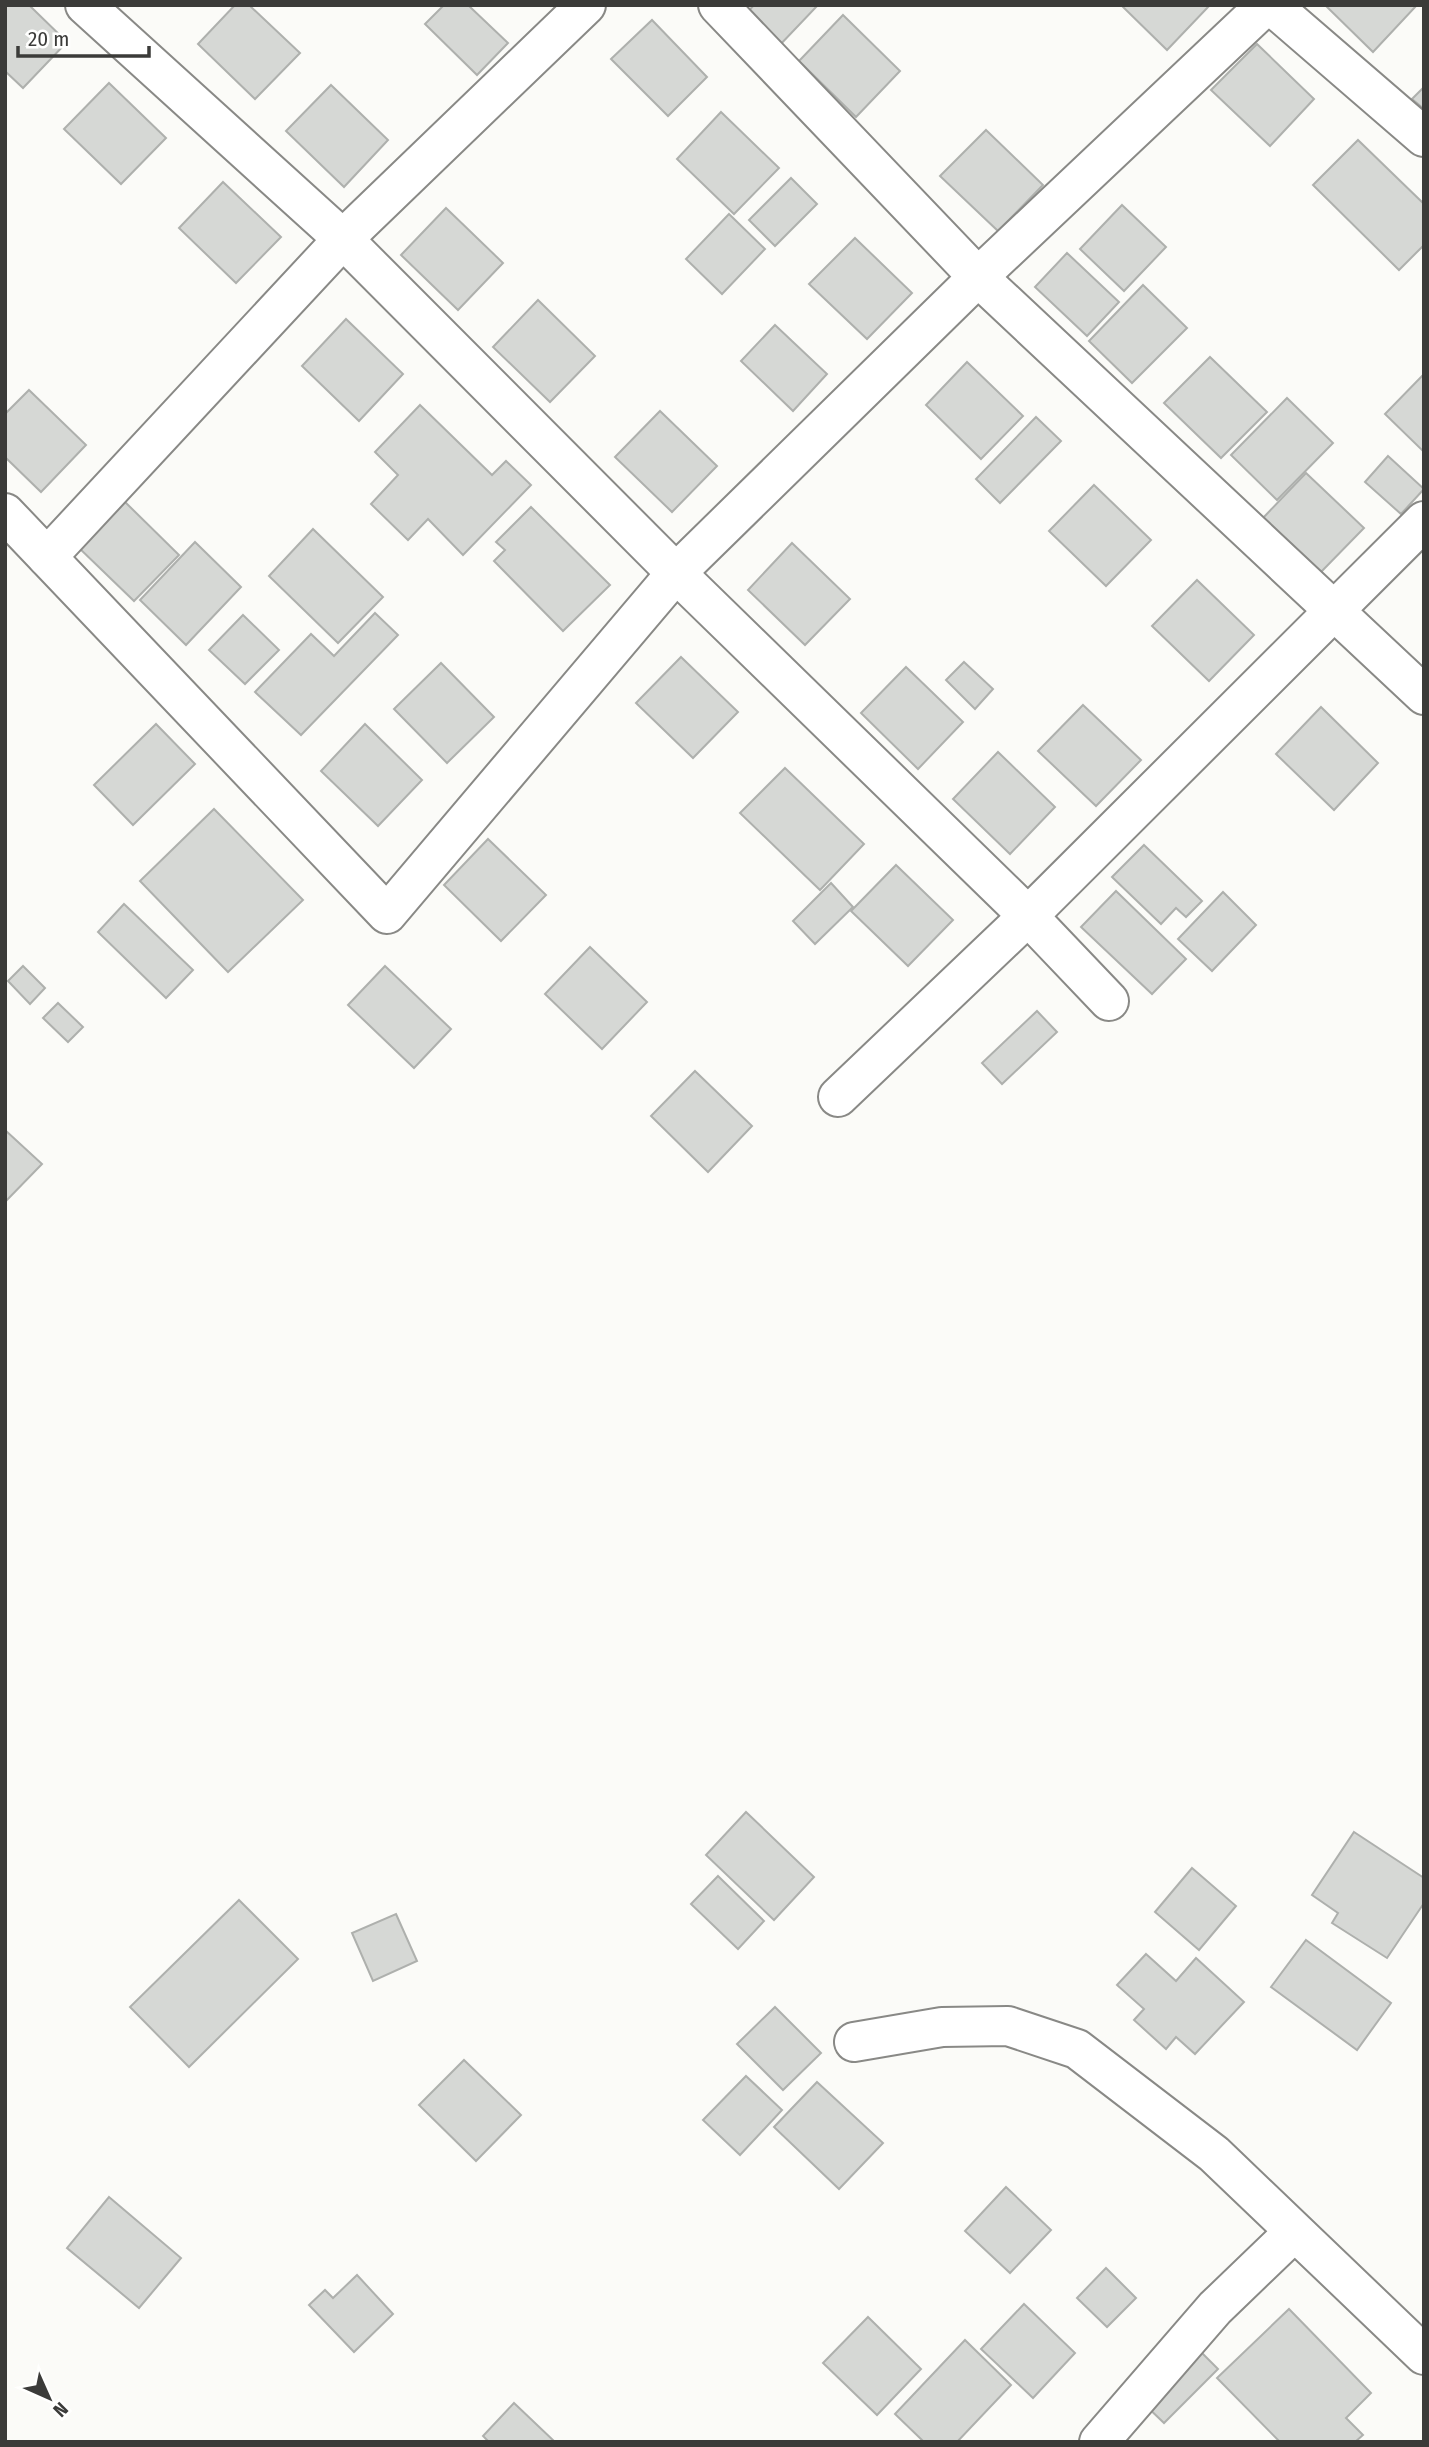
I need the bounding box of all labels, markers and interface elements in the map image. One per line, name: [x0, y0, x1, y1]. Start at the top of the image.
scale bar: [18, 14, 149, 58]
text: 20 m: [28, 26, 69, 52]
north arrow: [14, 2363, 84, 2433]
text: N: [49, 2398, 73, 2422]

